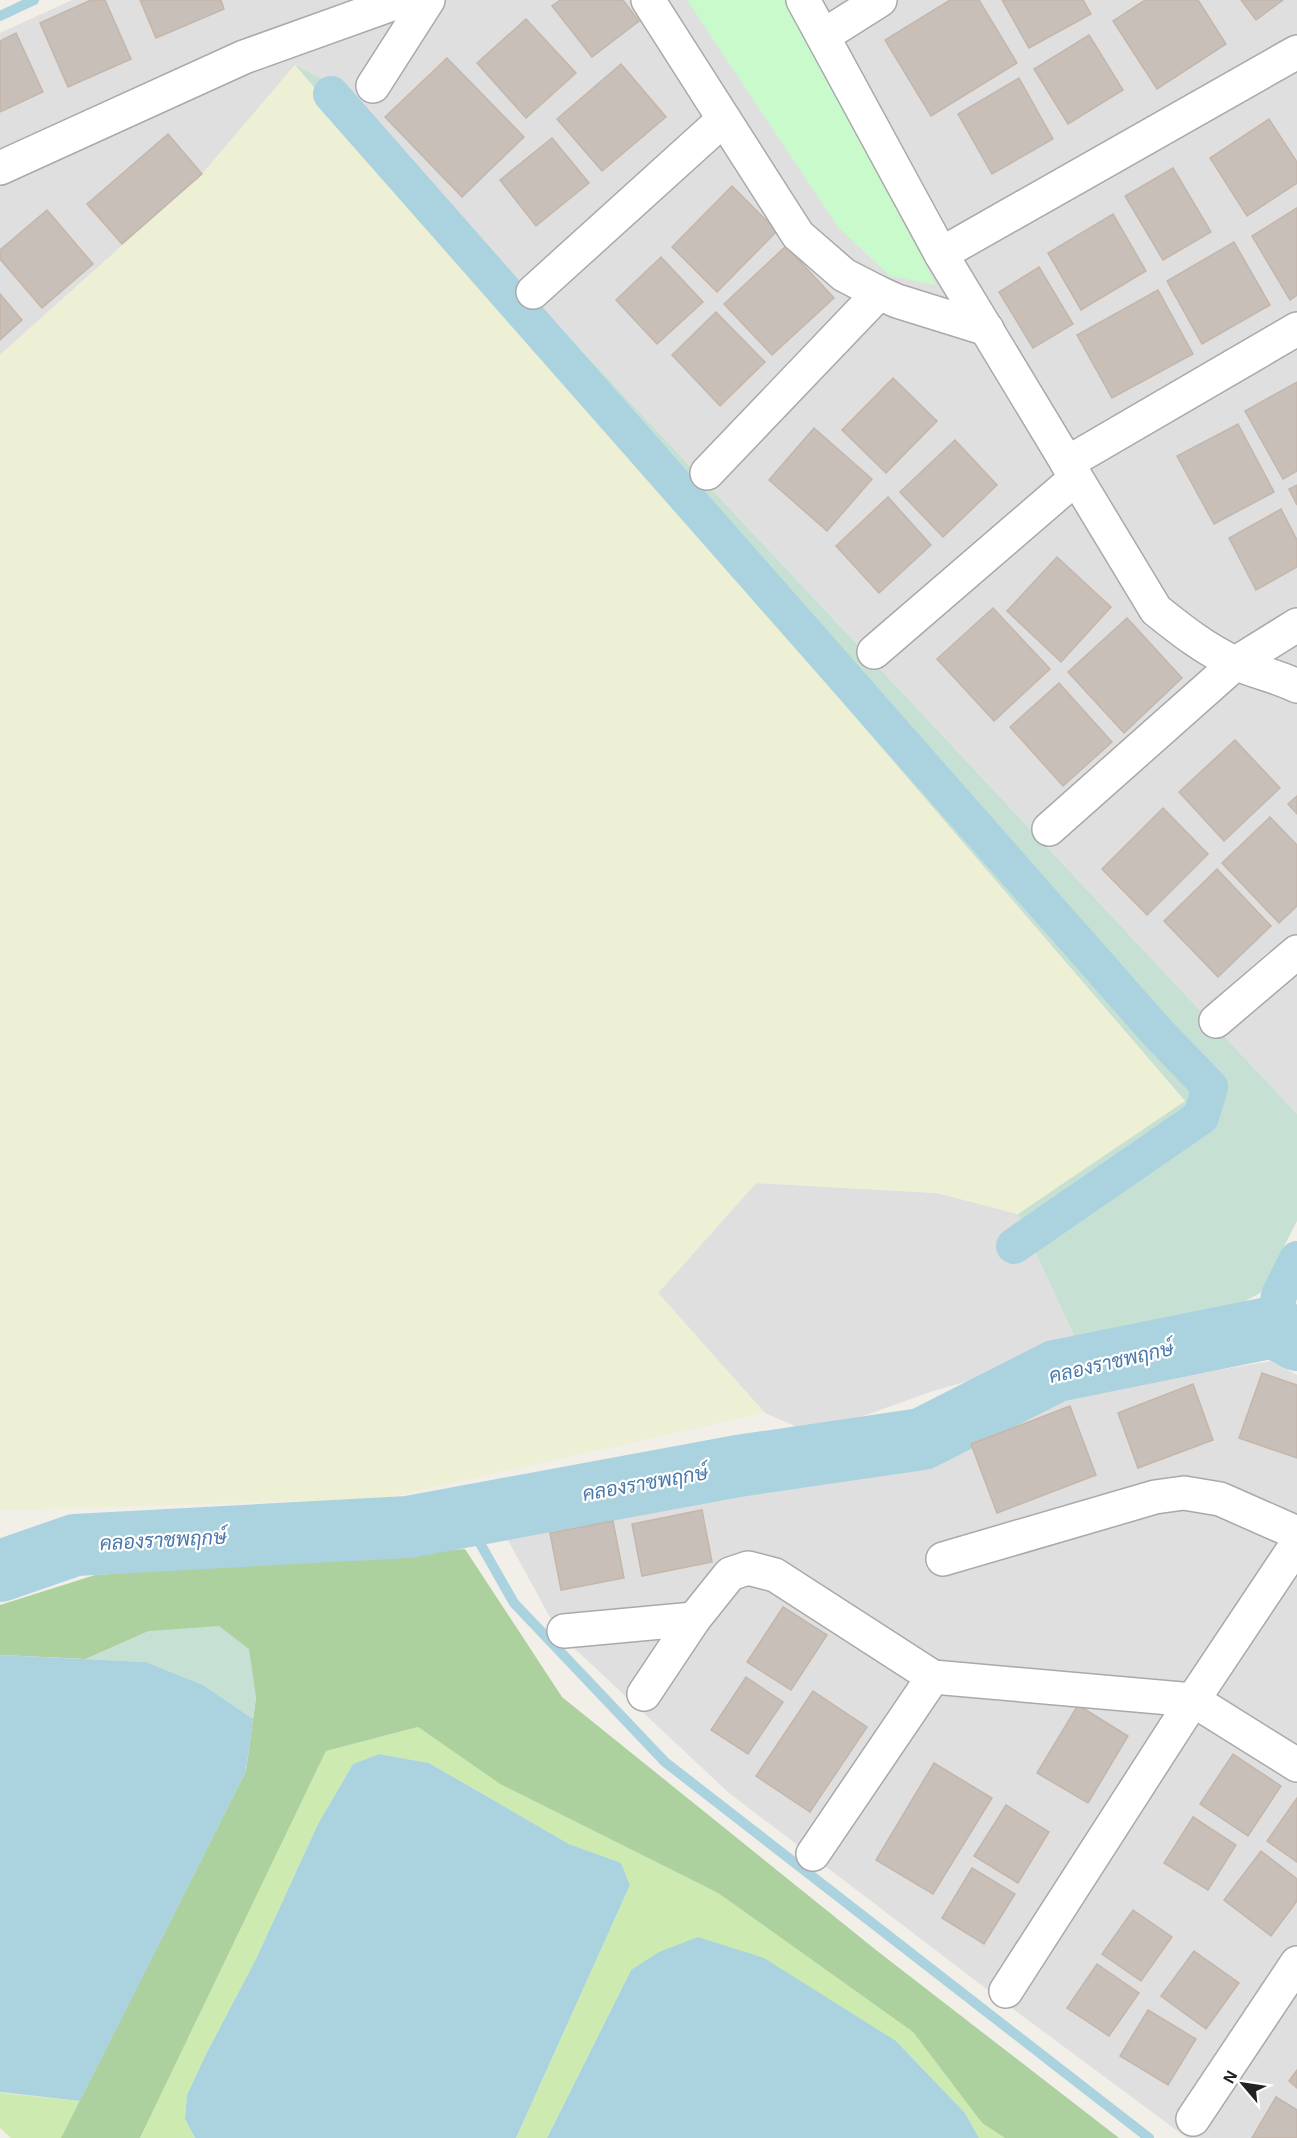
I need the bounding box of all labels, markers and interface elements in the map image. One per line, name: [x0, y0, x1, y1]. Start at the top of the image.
water label: คลองราชพฤกษ์: [1046, 1333, 1178, 1388]
water label: คลองราชพฤกษ์: [580, 1458, 712, 1506]
water label: คลองราชพฤกษ์: [99, 1523, 230, 1555]
north arrow: [1213, 2054, 1273, 2114]
text: N: [1220, 2068, 1241, 2086]

